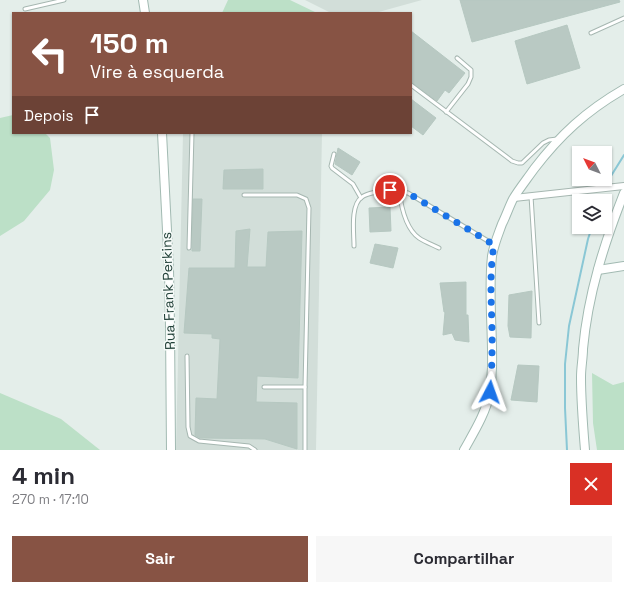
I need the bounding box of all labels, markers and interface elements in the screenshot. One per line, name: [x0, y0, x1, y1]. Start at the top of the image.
text: 150 m: [90, 25, 169, 61]
icon: left: [24, 28, 76, 80]
text: Vire à esquerda: [90, 60, 224, 83]
icon: arrive: [81, 104, 103, 126]
text: Depois: [24, 106, 73, 125]
north arrow: [572, 146, 612, 186]
map controls: [572, 146, 612, 234]
pin: [373, 173, 407, 207]
icon: arrive: [379, 179, 401, 201]
button: layers: [572, 194, 612, 234]
street label: Rua Frank Perkins: [157, 232, 179, 350]
position arrow: [469, 371, 511, 413]
text: 4 min: [12, 460, 75, 491]
button: close: [570, 463, 612, 505]
text: 270 m · 17:10: [12, 491, 89, 508]
button: Sair: [12, 536, 308, 582]
button: Compartilhar: [316, 536, 612, 582]

